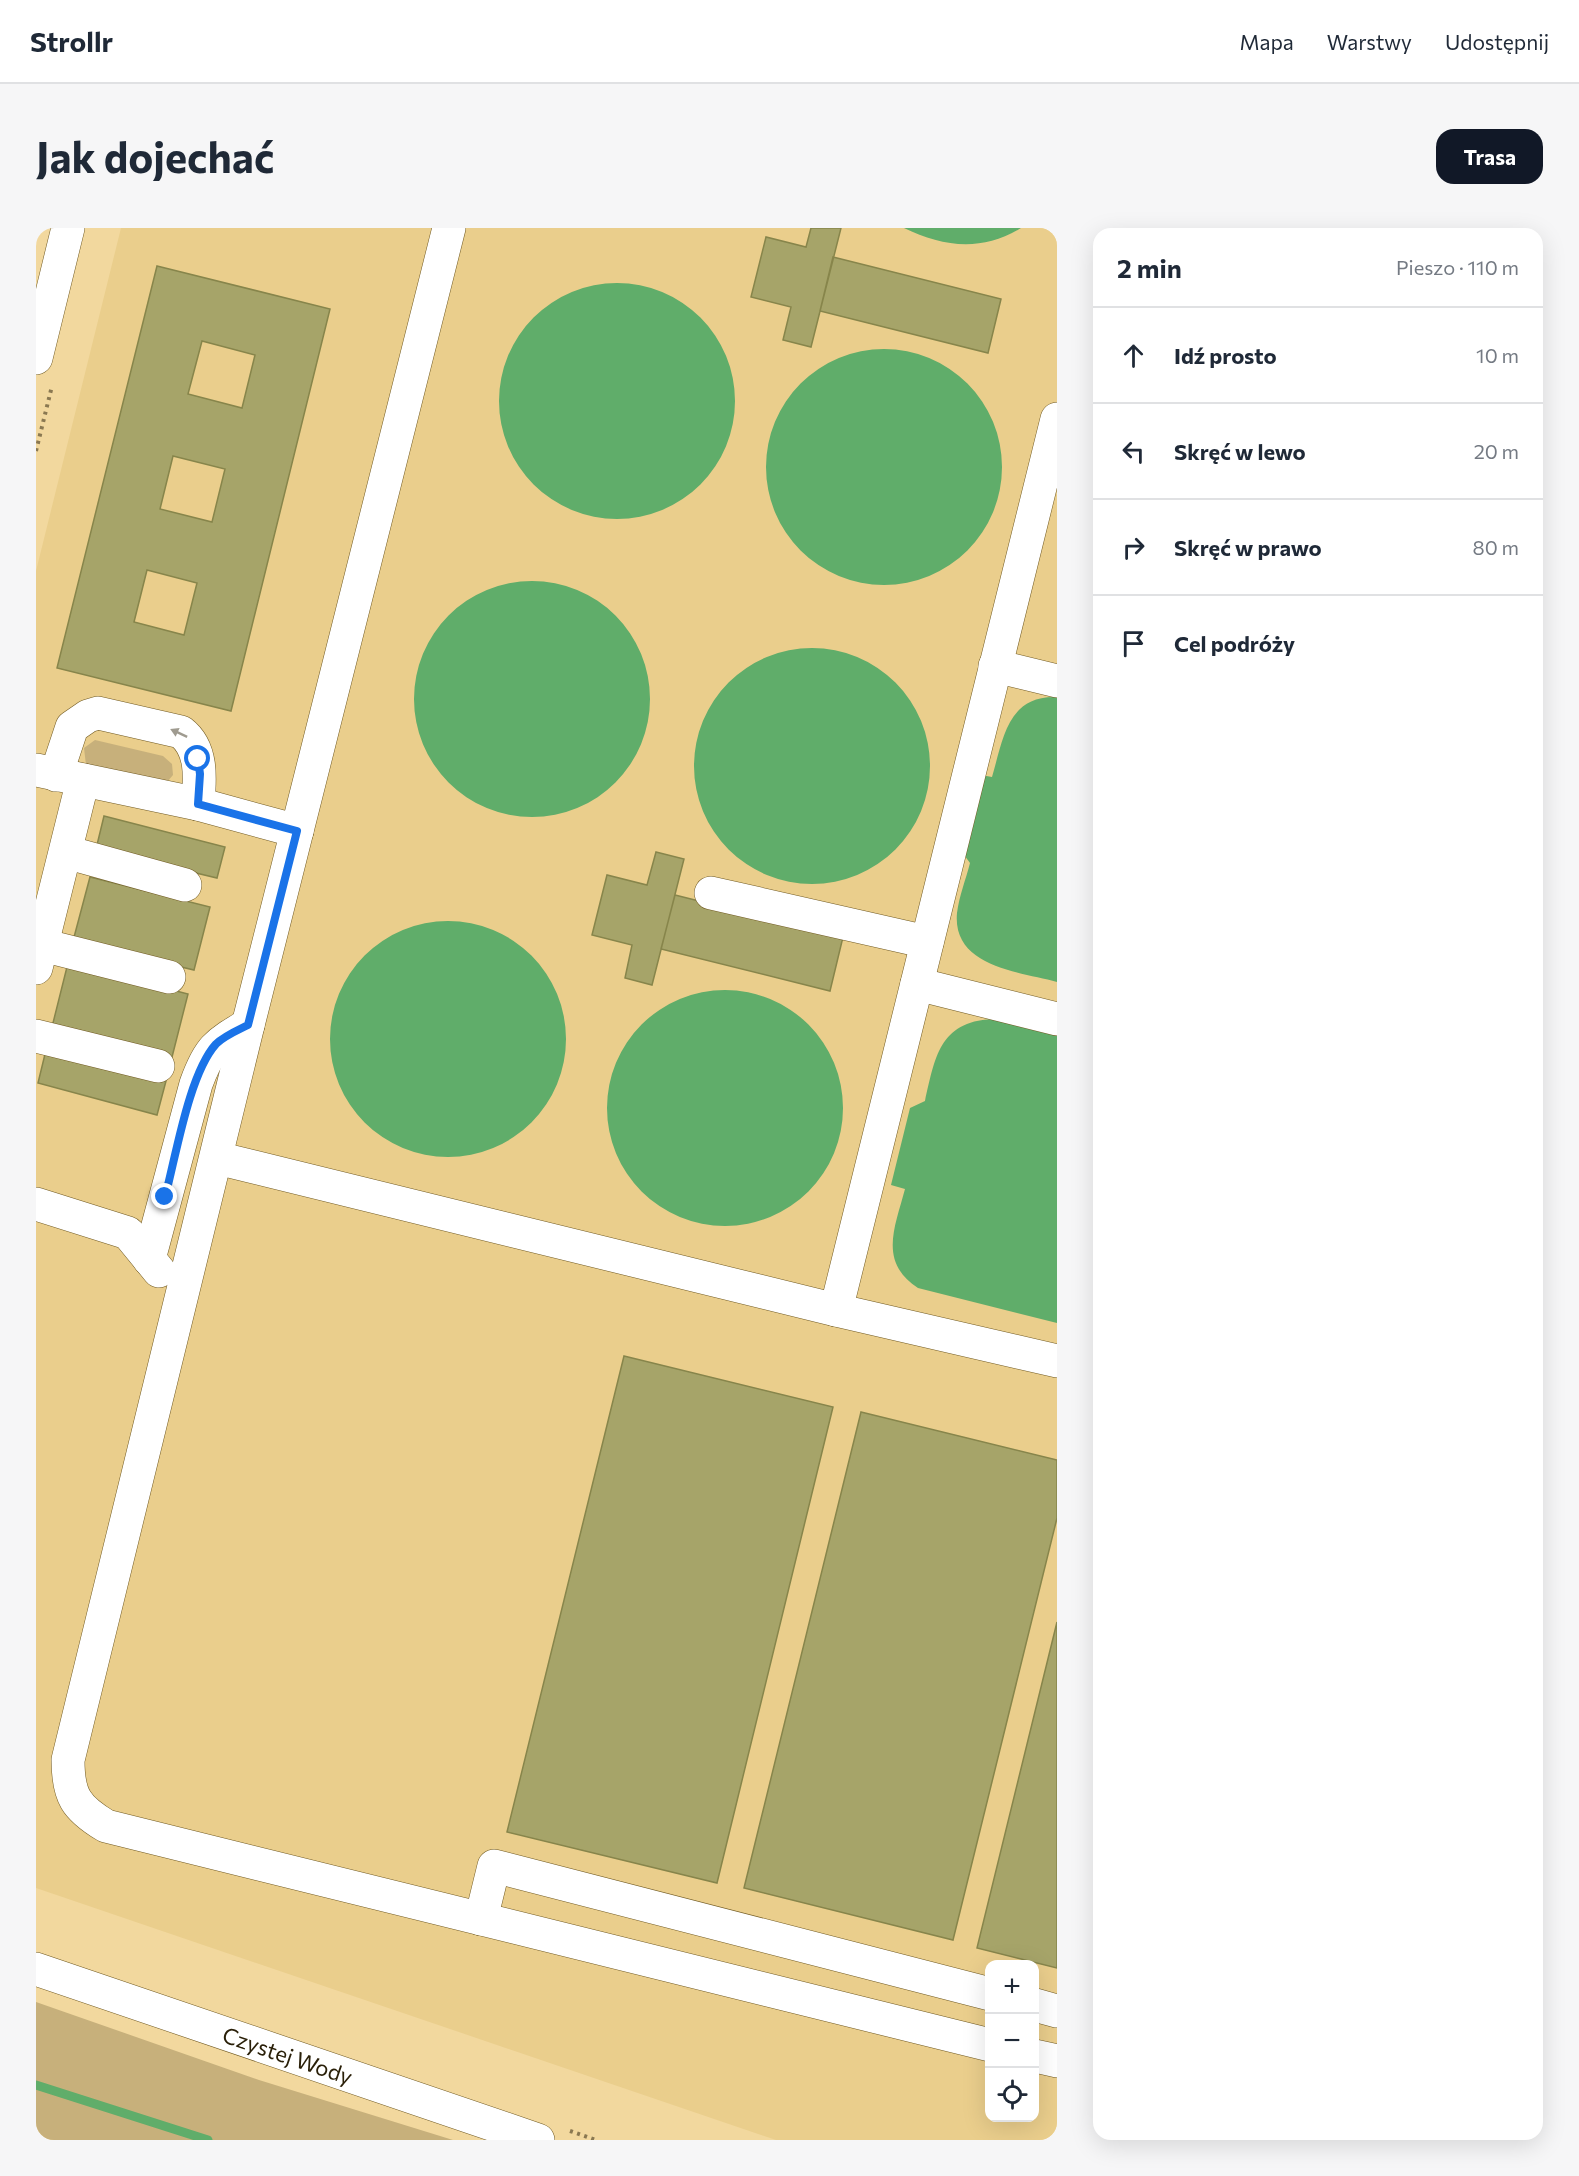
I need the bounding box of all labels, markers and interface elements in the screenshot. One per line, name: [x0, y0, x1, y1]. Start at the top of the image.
text: Strollr: [30, 24, 113, 58]
text: Mapa: [1240, 29, 1294, 54]
text: Warstwy: [1327, 29, 1412, 54]
text: Udostępnij: [1445, 29, 1549, 54]
button: Trasa: [1436, 129, 1543, 184]
text: Jak dojechać: [36, 130, 274, 182]
text: 2 min: [1117, 252, 1182, 283]
text: Pieszo · 110 m: [1396, 255, 1519, 279]
icon: ahead: [1117, 339, 1150, 372]
text: Idź prosto: [1174, 342, 1277, 369]
text: 10 m: [1476, 343, 1519, 367]
icon: left: [1117, 435, 1150, 468]
text: Skręć w lewo: [1174, 438, 1306, 465]
text: 20 m: [1474, 439, 1519, 463]
icon: right: [1117, 531, 1150, 564]
text: Skręć w prawo: [1174, 534, 1322, 561]
text: 80 m: [1473, 535, 1519, 559]
icon: arrive: [1117, 627, 1150, 660]
text: Cel podróży: [1174, 630, 1295, 657]
one-way arrow: [170, 729, 187, 738]
route start: [184, 745, 210, 771]
route end: [151, 1183, 177, 1209]
map controls: [985, 1960, 1039, 2122]
button: +: [985, 1960, 1039, 2014]
button: −: [985, 2014, 1039, 2068]
street label: Czystej Wody: [219, 2020, 356, 2089]
button: locate: [985, 2068, 1039, 2122]

